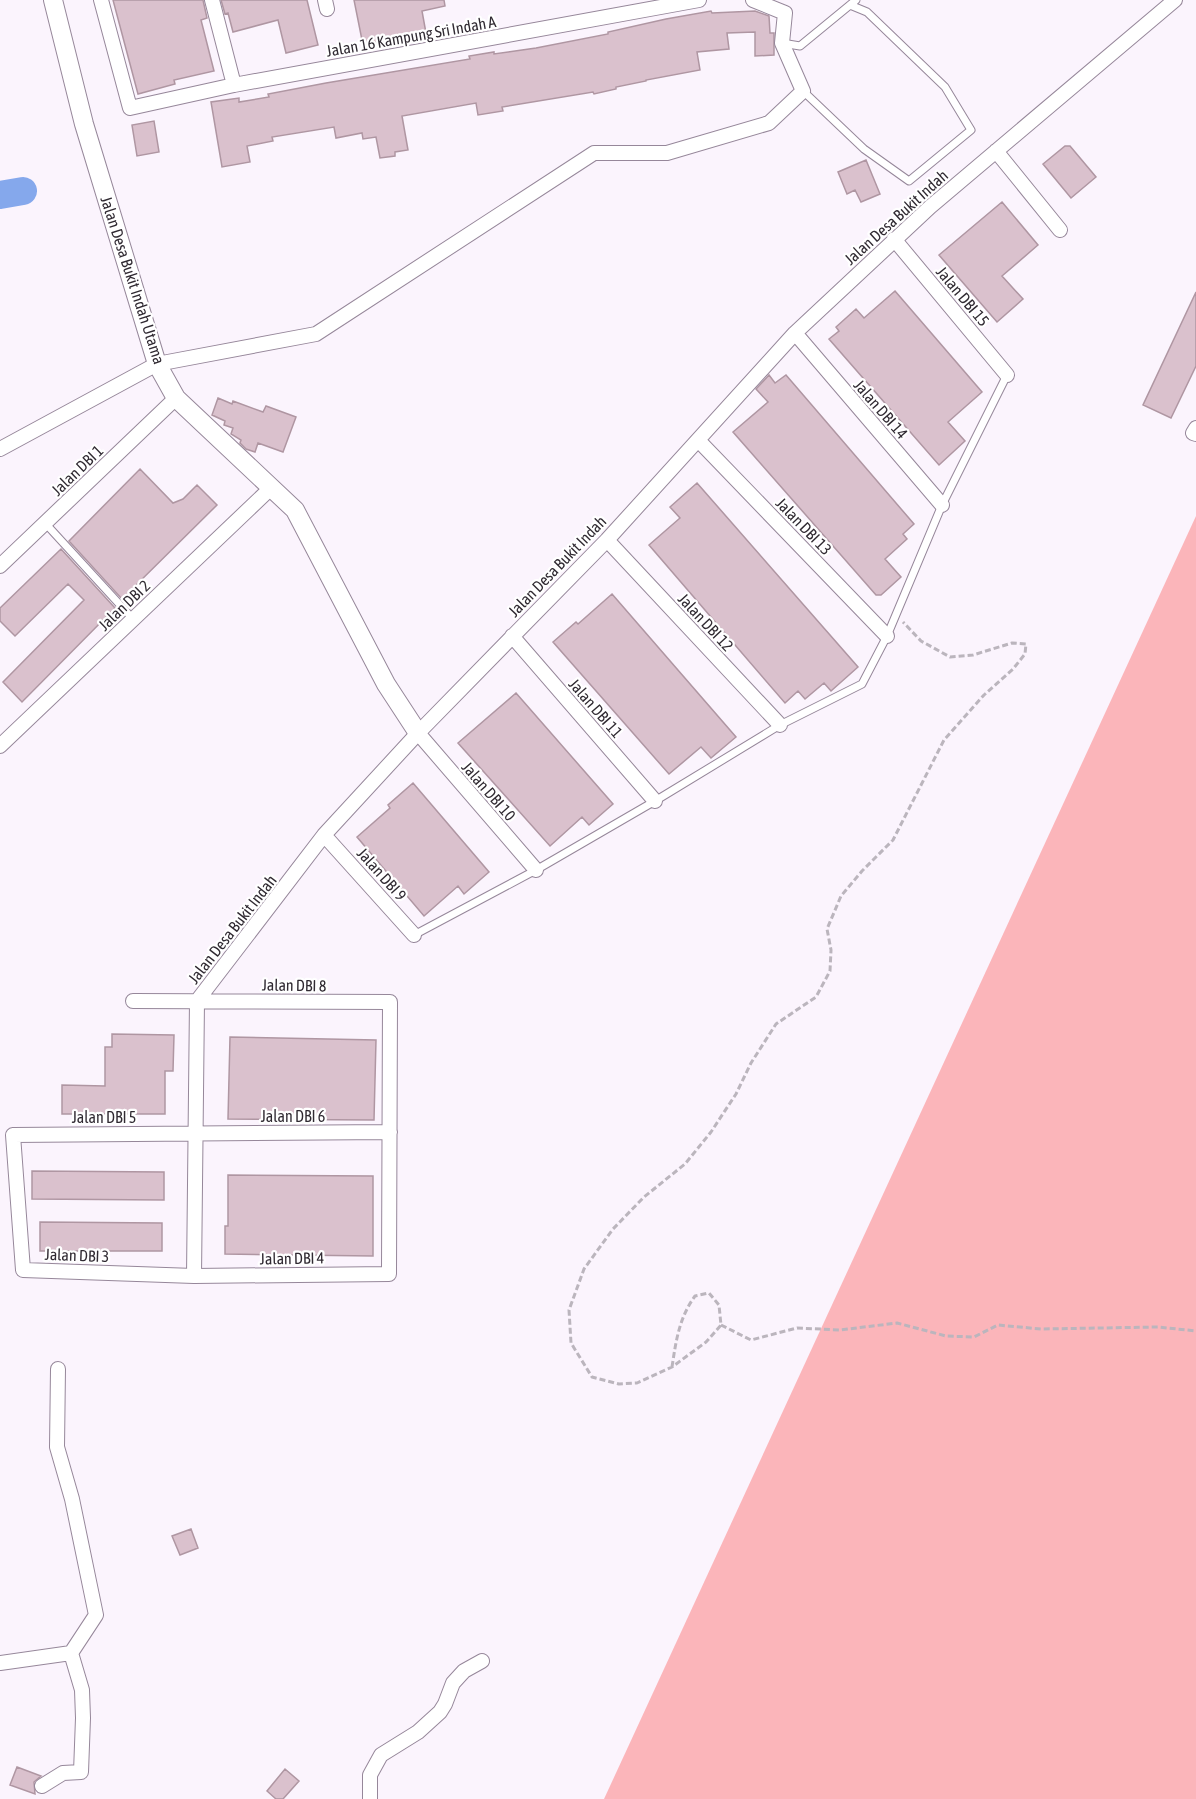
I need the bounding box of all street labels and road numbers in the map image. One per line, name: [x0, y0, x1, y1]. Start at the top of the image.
street label: Jalan 16 Kampung Sri Indah A: [325, 12, 498, 61]
street label: Jalan Desa Bukit Indah: [841, 166, 951, 268]
street label: Jalan Desa Bukit Indah Utama: [97, 194, 169, 366]
street label: Jalan DBI 15: [933, 263, 993, 329]
street label: Jalan DBI 14: [851, 376, 911, 442]
street label: Jalan DBI 1: [48, 441, 106, 499]
street label: Jalan DBI 13: [772, 494, 836, 558]
street label: Jalan Desa Bukit Indah: [504, 512, 610, 620]
street label: Jalan DBI 2: [95, 576, 153, 634]
street label: Jalan DBI 12: [675, 590, 737, 654]
street label: Jalan DBI 11: [566, 675, 626, 741]
street label: Jalan DBI 10: [459, 758, 519, 824]
street label: Jalan DBI 9: [354, 844, 410, 904]
street label: Jalan Desa Bukit Indah: [184, 871, 280, 987]
street label: Jalan DBI 8: [262, 975, 326, 995]
street label: Jalan DBI 6: [261, 1107, 325, 1125]
street label: Jalan DBI 5: [72, 1108, 136, 1126]
street label: Jalan DBI 3: [44, 1245, 110, 1265]
street label: Jalan DBI 4: [260, 1248, 324, 1268]

